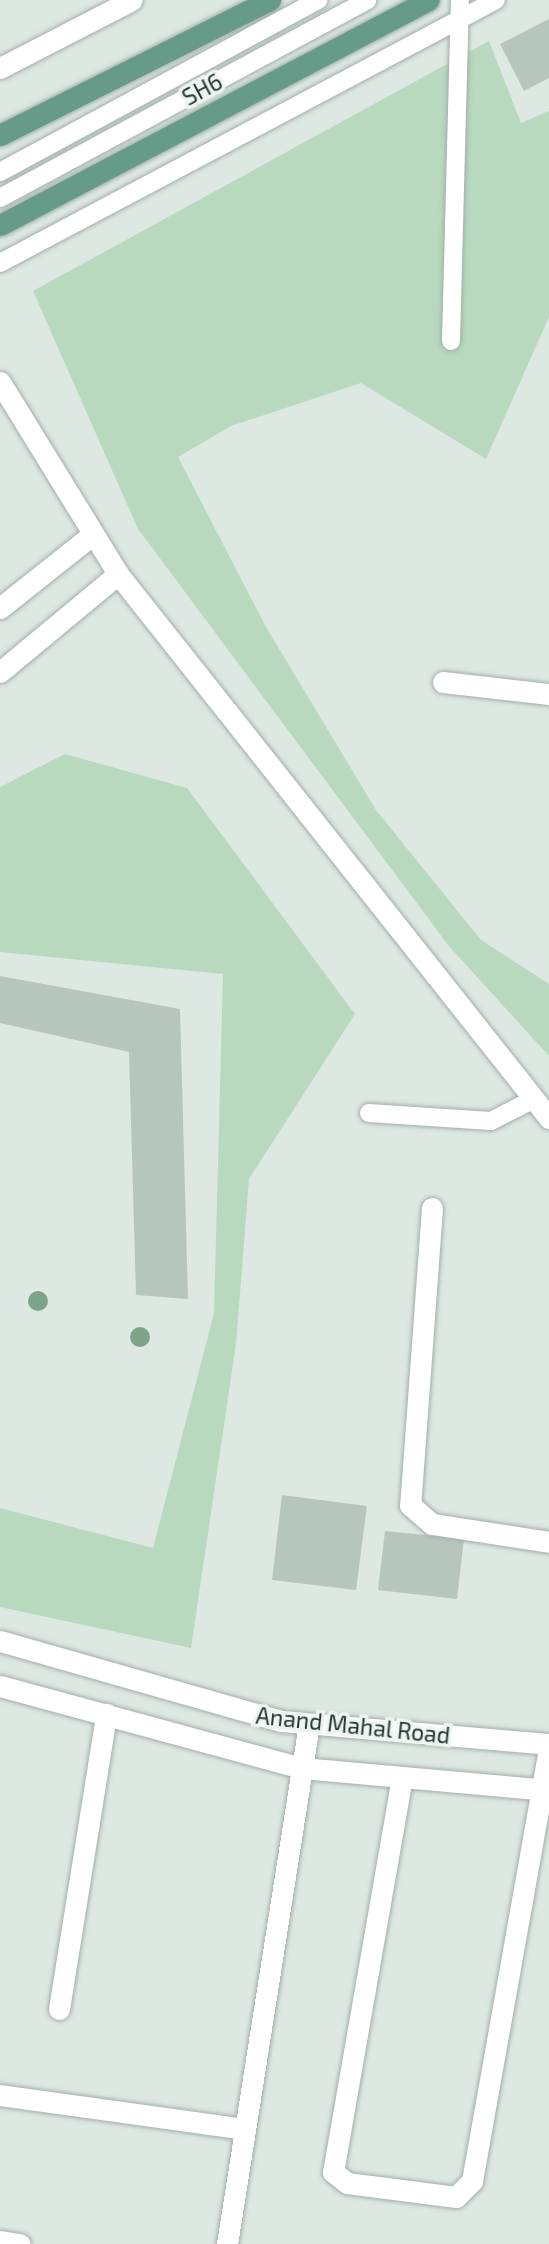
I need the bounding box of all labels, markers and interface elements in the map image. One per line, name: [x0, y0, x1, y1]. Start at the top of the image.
street label: SH6: [177, 67, 227, 111]
street label: Anand Mahal Road: [254, 1701, 452, 1749]

